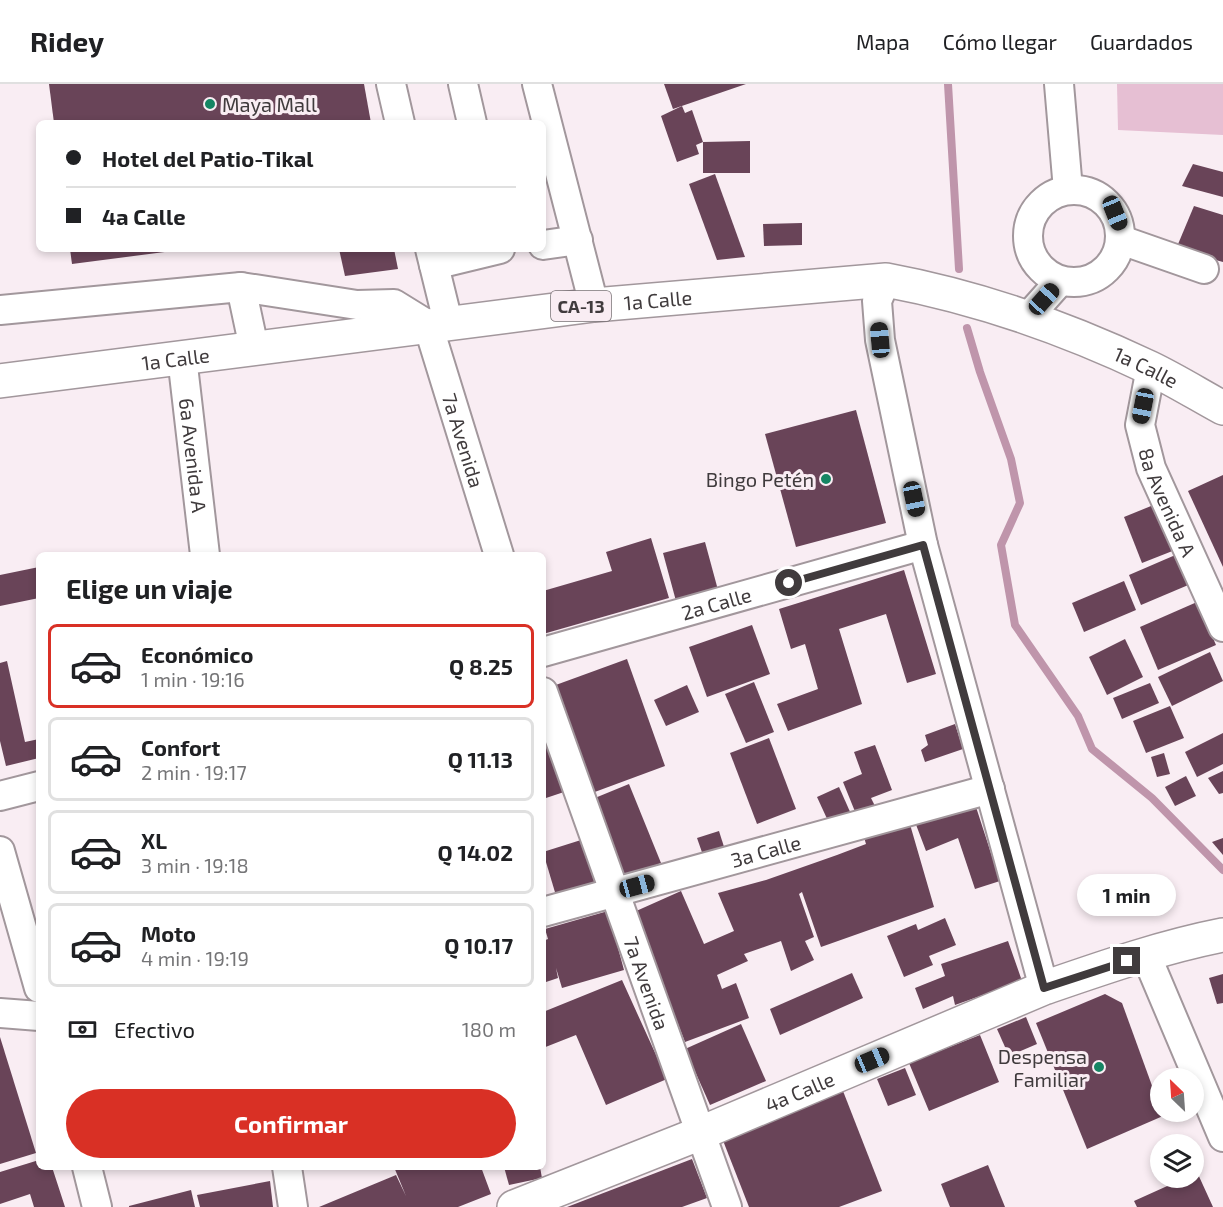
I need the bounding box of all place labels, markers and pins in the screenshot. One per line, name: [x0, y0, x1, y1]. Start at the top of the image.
place label: Maya Mall: [222, 92, 317, 116]
marker: Maya Mall: [203, 97, 217, 111]
place label: Bingo Petén: [706, 467, 814, 491]
marker: Bingo Petén: [819, 472, 833, 486]
place label: Despensa Familiar: [998, 1044, 1087, 1091]
marker: Despensa Familiar: [1092, 1060, 1106, 1074]

